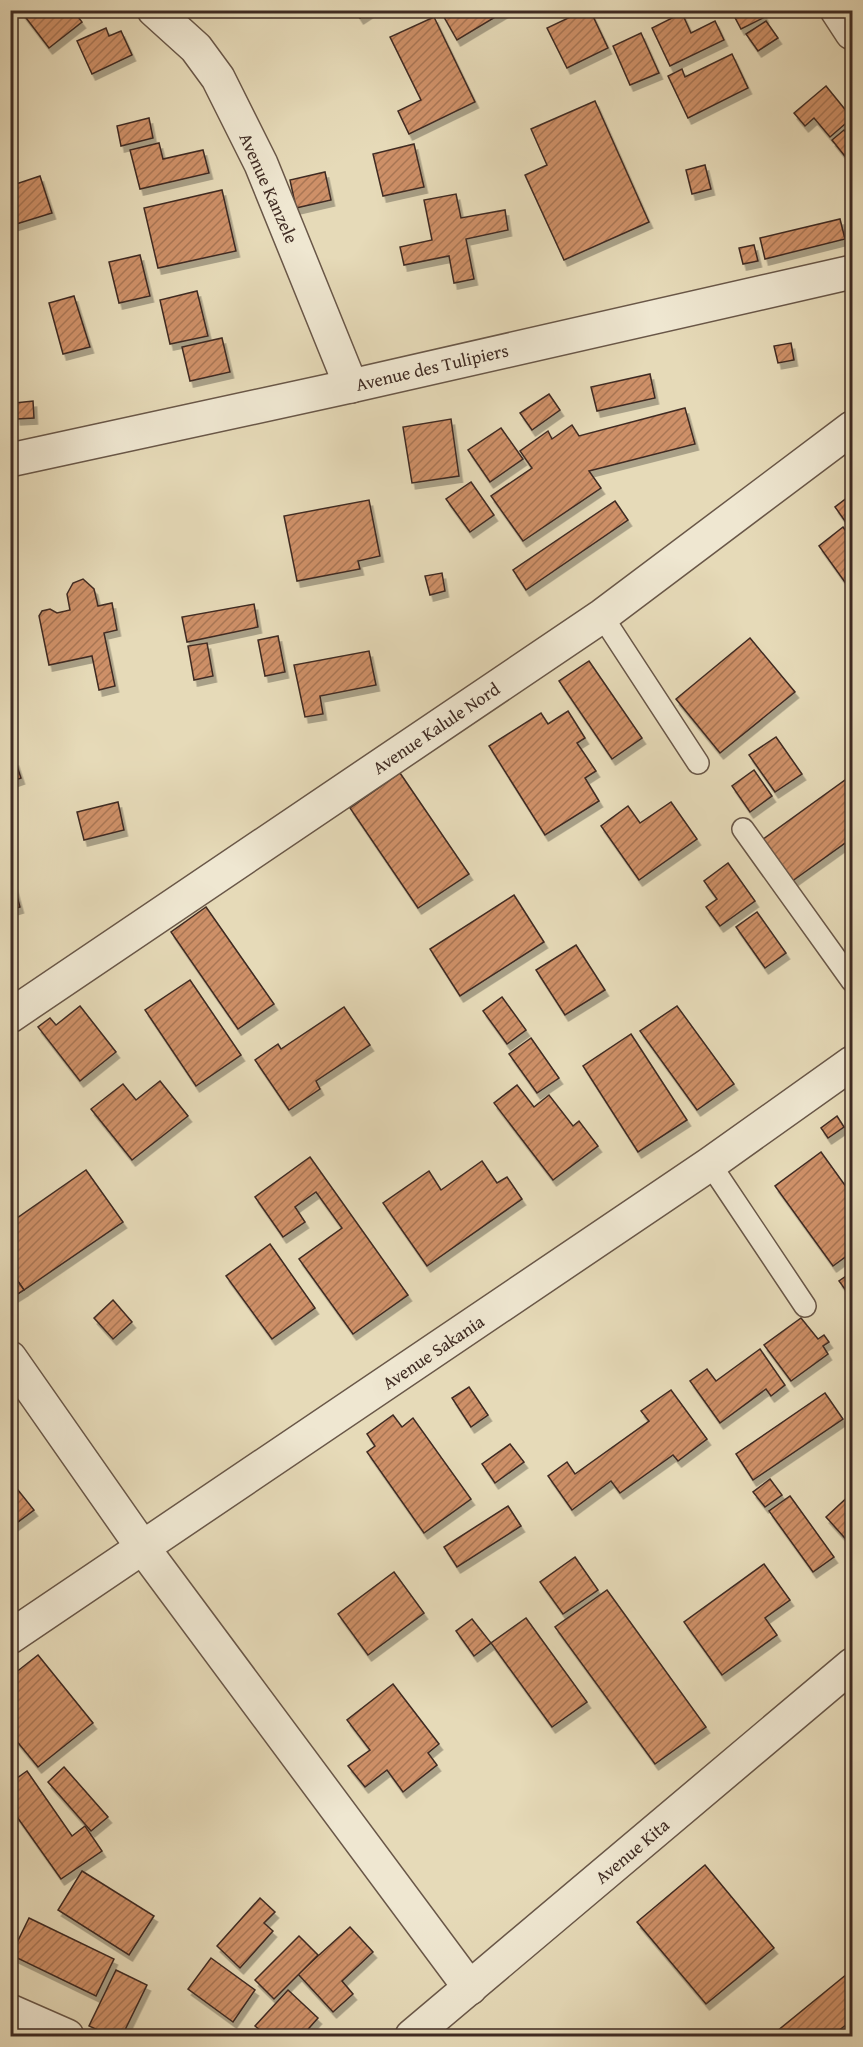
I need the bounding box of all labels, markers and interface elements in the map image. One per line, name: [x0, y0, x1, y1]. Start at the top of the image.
street label: Avenue Kanzele: [233, 128, 305, 248]
street label: Avenue des Tulipiers: [353, 336, 511, 398]
street label: Avenue Kalule Nord: [367, 675, 505, 781]
street label: Avenue Sakania: [377, 1308, 490, 1396]
street label: Avenue Kita: [589, 1811, 675, 1890]

